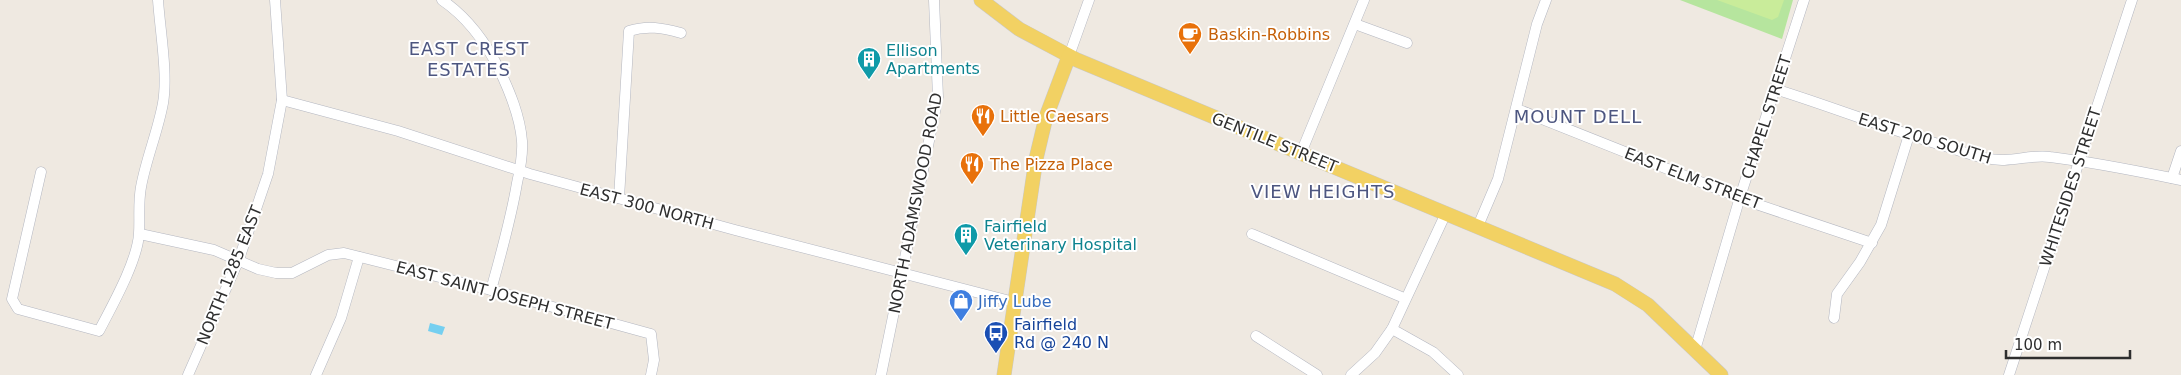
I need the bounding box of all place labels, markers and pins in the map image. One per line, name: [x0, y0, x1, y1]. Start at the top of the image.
cafe icon: Baskin-Robbins: [1177, 21, 1203, 55]
place label: Baskin-Robbins: [1208, 25, 1330, 44]
place label: Ellison Apartments: [886, 41, 980, 78]
building icon: Ellison Apartments: [856, 46, 882, 80]
restaurant icon: Little Caesars: [970, 103, 996, 137]
place label: Little Caesars: [1000, 107, 1109, 126]
restaurant icon: The Pizza Place: [959, 151, 985, 185]
place label: The Pizza Place: [989, 155, 1113, 174]
place label: Fairfield Veterinary Hospital: [984, 217, 1137, 254]
building icon: Fairfield Veterinary Hospital: [953, 222, 979, 256]
shop icon: Jiffy Lube: [948, 288, 974, 322]
place label: Jiffy Lube: [977, 292, 1052, 311]
place label: Fairfield Rd @ 240 N: [1014, 315, 1109, 352]
bus stop icon: Fairfield Rd @ 240 N: [983, 320, 1009, 354]

